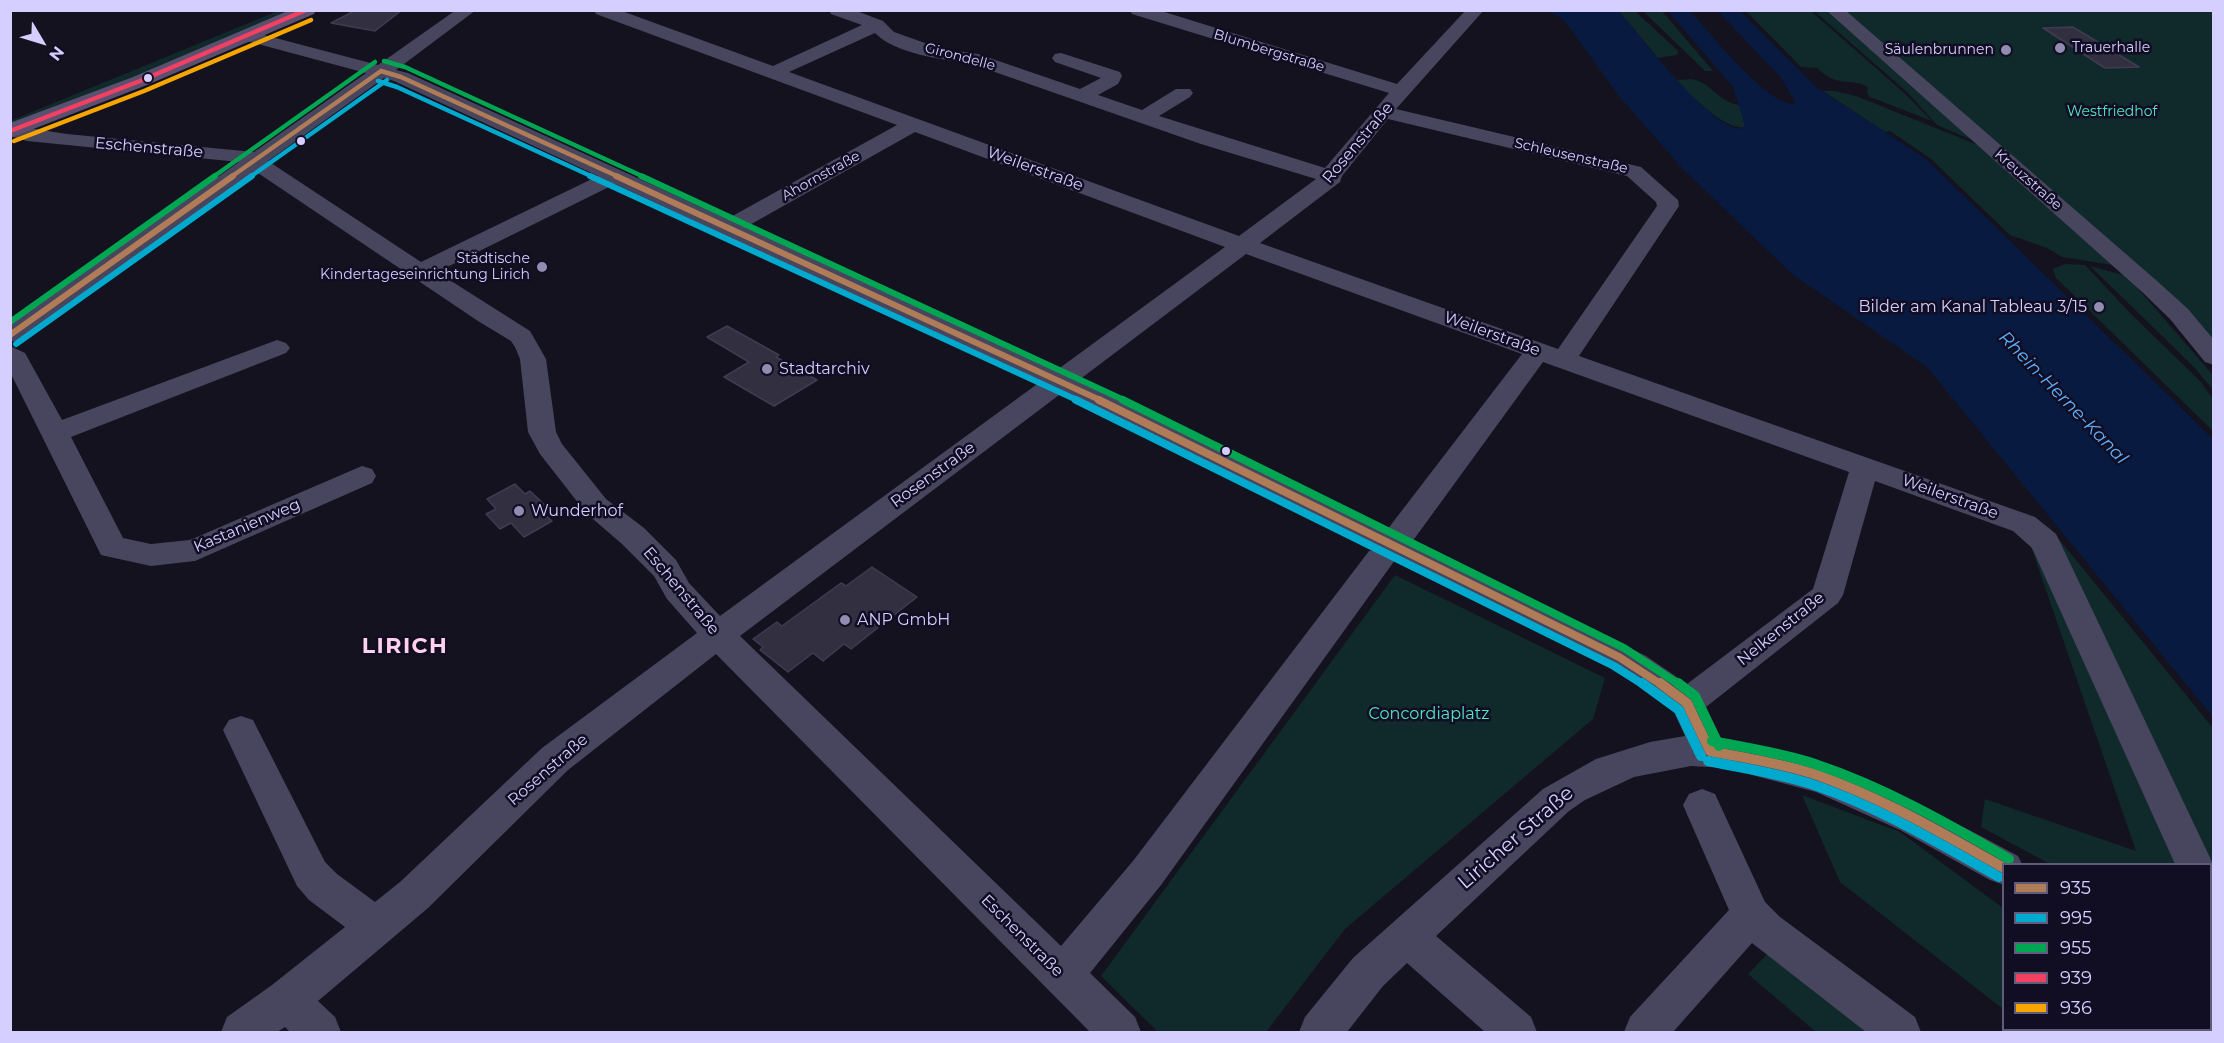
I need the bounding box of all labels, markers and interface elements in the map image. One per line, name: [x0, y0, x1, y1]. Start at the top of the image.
north arrow: [12, 12, 72, 72]
street label: Blumbergstraße: [1211, 26, 1327, 76]
street label: Girondelle: [923, 40, 997, 74]
place label: Trauerhalle: [2072, 40, 2150, 56]
marker: Trauerhalle: [2053, 41, 2067, 55]
text: N: [45, 42, 68, 64]
place label: Säulenbrunnen: [1885, 42, 1994, 58]
marker: Säulenbrunnen: [1999, 43, 2013, 57]
unlabelled marker: [142, 72, 154, 84]
street label: Rosenstraße: [1319, 99, 1397, 187]
park label: Westfriedhof: [2067, 104, 2157, 120]
street label: Eschenstraße: [94, 134, 204, 162]
unlabelled marker: [295, 135, 307, 147]
street label: Schleusenstraße: [1513, 135, 1629, 177]
street label: Weilerstraße: [984, 143, 1086, 195]
street label: Kreuzstraße: [1991, 146, 2065, 214]
street label: Ahornstraße: [779, 148, 863, 204]
place label: Städtische Kindertageseinrichtung Lirich: [320, 251, 530, 284]
marker: Städtische Kindertageseinrichtung Lirich: [535, 260, 549, 274]
place label: Bilder am Kanal Tableau 3/15: [1858, 297, 2087, 317]
marker: Bilder am Kanal Tableau 3/15: [2092, 300, 2106, 314]
street label: Weilerstraße: [1441, 308, 1543, 360]
water label: Rhein-Herne-Kanal: [1994, 327, 2132, 469]
place label: Stadtarchiv: [779, 359, 870, 379]
marker: Stadtarchiv: [760, 362, 774, 376]
street label: Rosenstraße: [887, 438, 979, 512]
unlabelled marker: [1220, 445, 1232, 457]
street label: Weilerstraße: [1899, 471, 2001, 523]
street label: Kastanienweg: [191, 495, 303, 557]
place label: Wunderhof: [531, 501, 623, 521]
marker: Wunderhof: [512, 504, 526, 518]
street label: Eschenstraße: [639, 543, 723, 639]
street label: Nelkenstraße: [1734, 588, 1828, 670]
place label: ANP GmbH: [857, 610, 950, 630]
marker: ANP GmbH: [838, 613, 852, 627]
district label: LIRICH: [362, 634, 448, 660]
park label: Concordiaplatz: [1369, 704, 1489, 724]
street label: Rosenstraße: [504, 730, 592, 810]
street label: Liricher Straße: [1453, 781, 1579, 895]
legend: [2002, 863, 2212, 1031]
text: 935: [2060, 877, 2091, 899]
street label: Eschenstraße: [977, 891, 1067, 981]
text: 995: [2060, 907, 2092, 929]
text: 955: [2060, 937, 2091, 959]
text: 939: [2060, 967, 2092, 989]
text: 936: [2060, 997, 2092, 1019]

